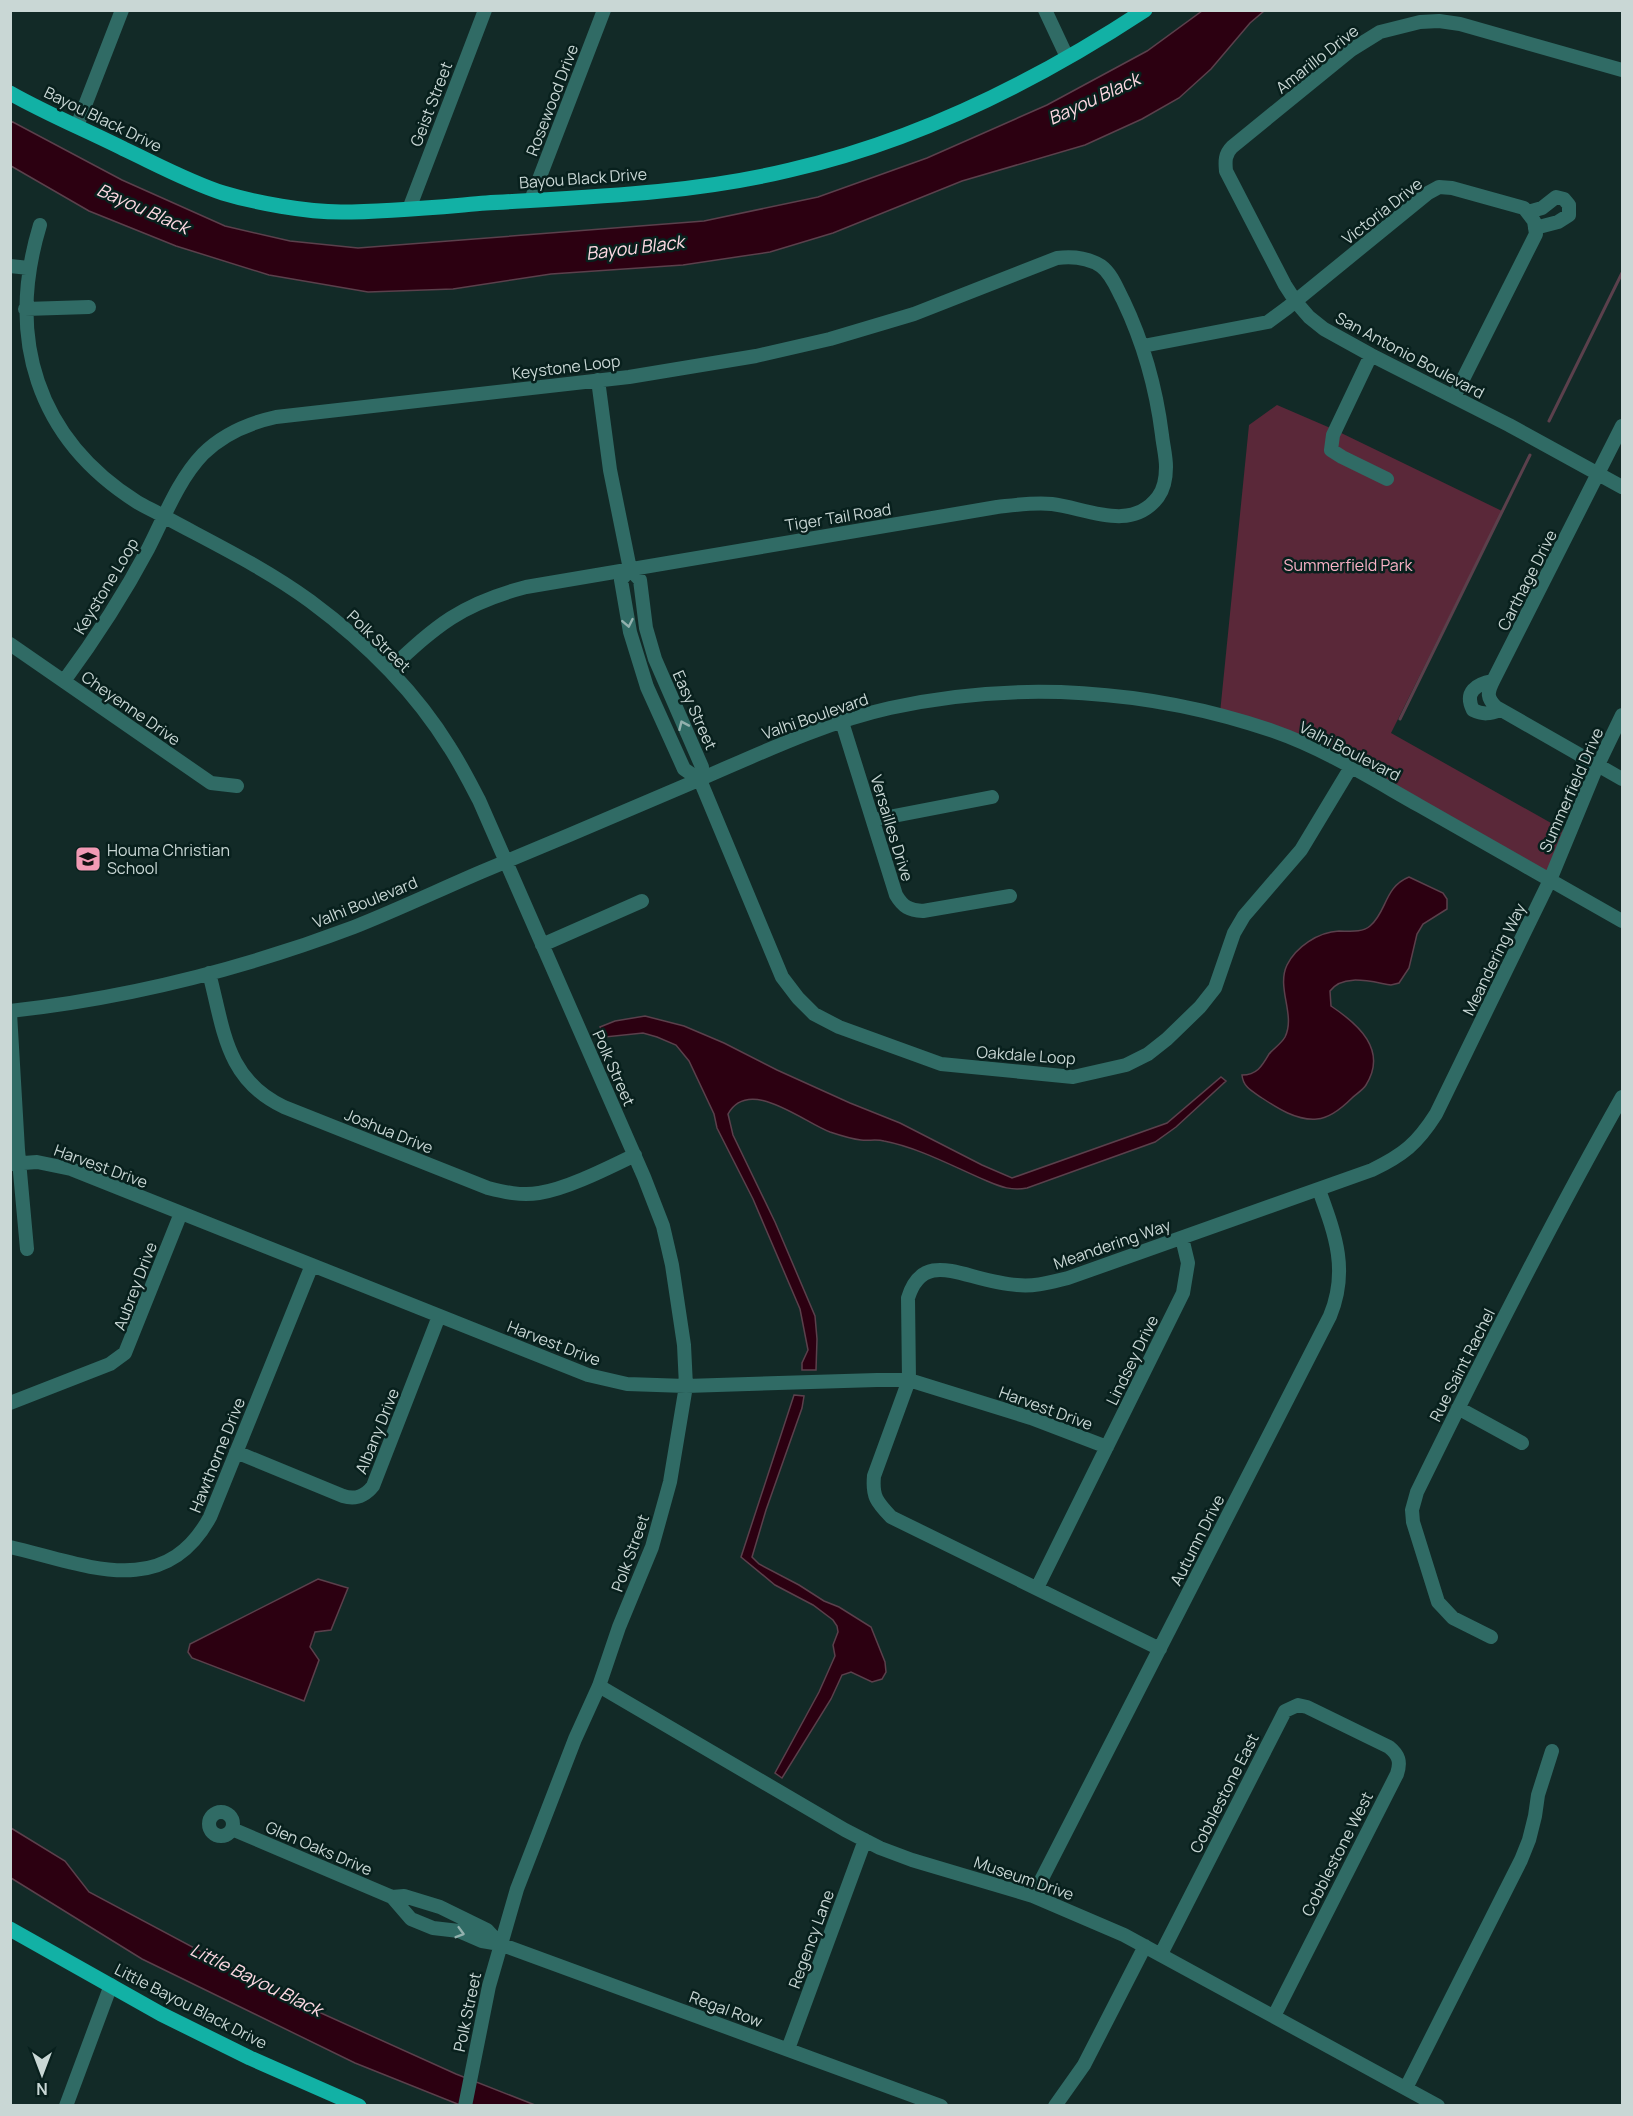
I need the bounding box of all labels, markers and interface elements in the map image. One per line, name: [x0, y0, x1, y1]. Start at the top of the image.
street label: Amarillo Drive: [1271, 20, 1363, 98]
street label: Rosewood Drive: [521, 41, 583, 159]
street label: Geist Street: [405, 58, 457, 150]
water label: Bayou Black: [1044, 65, 1146, 130]
street label: Bayou Black Drive: [41, 81, 165, 157]
street label: Bayou Black Drive: [518, 163, 648, 193]
street label: Victoria Drive: [1337, 173, 1427, 249]
water label: Bayou Black: [93, 177, 196, 240]
water label: Bayou Black: [584, 229, 688, 265]
street label: San Antonio Boulevard: [1332, 306, 1488, 404]
street label: Keystone Loop: [511, 349, 621, 385]
street label: Tiger Tail Road: [783, 498, 893, 536]
street label: Carthage Drive: [1492, 526, 1562, 634]
street label: Keystone Loop: [68, 534, 144, 638]
park label: Summerfield Park: [1284, 554, 1413, 576]
street label: Polk Street: [342, 605, 416, 677]
one-way arrow: [621, 618, 634, 628]
street label: Cheyenne Drive: [77, 666, 185, 750]
street label: Easy Street: [668, 667, 722, 753]
street label: Valhi Boulevard: [759, 688, 871, 744]
street label: Valhi Boulevard: [1295, 716, 1405, 786]
one-way arrow: [678, 721, 690, 732]
street label: Summerfield Drive: [1534, 724, 1608, 856]
street label: Versailles Drive: [865, 772, 919, 884]
place label: Houma Christian School: [107, 839, 230, 879]
school or university icon: Houma Christian School: [73, 844, 103, 874]
street label: Valhi Boulevard: [309, 871, 421, 933]
street label: Meandering Way: [1457, 899, 1531, 1019]
street label: Polk Street: [587, 1027, 641, 1109]
street label: Oakdale Loop: [976, 1041, 1076, 1069]
street label: Joshua Drive: [341, 1103, 437, 1159]
street label: Harvest Drive: [51, 1139, 151, 1193]
street label: Meandering Way: [1050, 1213, 1174, 1274]
street label: Aubrey Drive: [108, 1239, 162, 1333]
street label: Rue Saint Rachel: [1424, 1305, 1500, 1425]
street label: Lindsey Drive: [1101, 1311, 1163, 1409]
street label: Harvest Drive: [504, 1315, 604, 1371]
street label: Harvest Drive: [996, 1381, 1096, 1435]
street label: Albany Drive: [350, 1385, 404, 1477]
street label: Hawthorne Drive: [184, 1394, 250, 1516]
street label: Autumn Drive: [1165, 1491, 1229, 1589]
street label: Polk Street: [606, 1511, 654, 1595]
street label: Cobblestone East: [1184, 1729, 1264, 1857]
street label: Cobblestone West: [1296, 1788, 1378, 1920]
street label: Glen Oaks Drive: [262, 1816, 376, 1880]
street label: Museum Drive: [971, 1851, 1077, 1905]
street label: Regency Lane: [783, 1887, 839, 1991]
one-way arrow: [454, 1926, 464, 1938]
water label: Little Bayou Black: [187, 1937, 329, 2023]
street label: Little Bayou Black Drive: [111, 1958, 271, 2054]
street label: Polk Street: [448, 1970, 486, 2054]
street label: Regal Row: [686, 1986, 766, 2032]
north arrow: [12, 2044, 72, 2104]
text: N: [36, 2078, 48, 2100]

